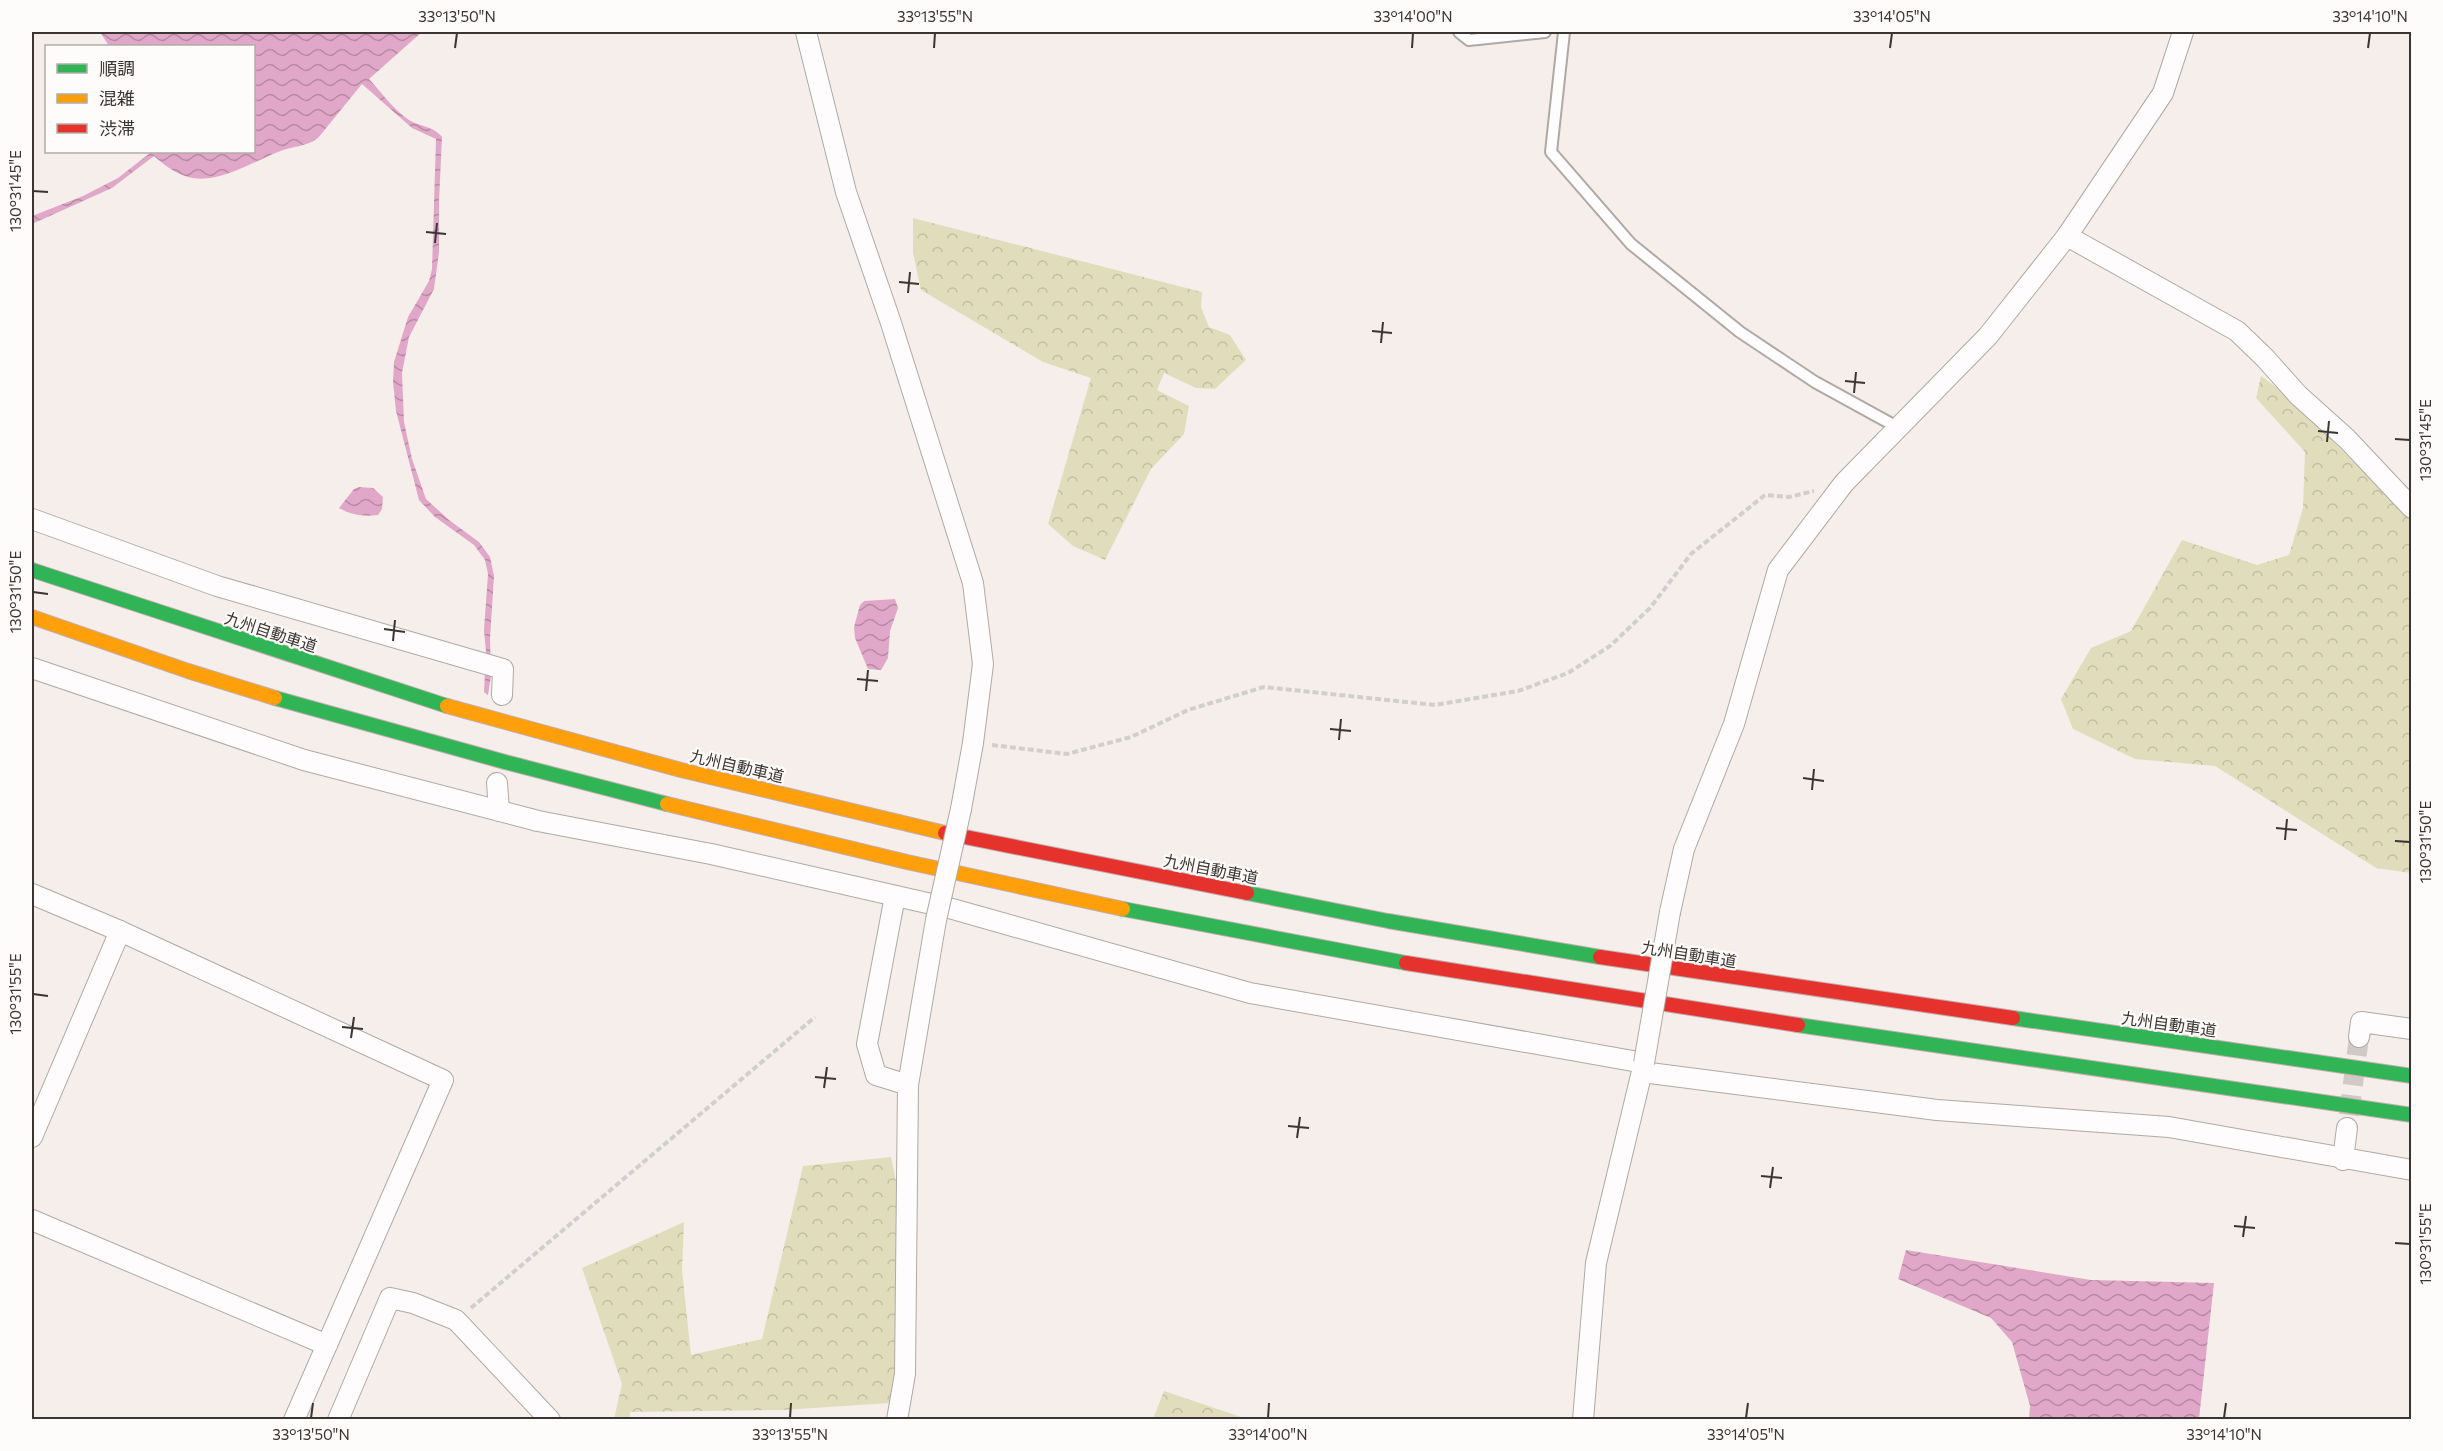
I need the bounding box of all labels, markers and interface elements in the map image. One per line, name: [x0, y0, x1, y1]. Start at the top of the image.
text: 33°13'50"N: [418, 7, 496, 25]
text: 33°13'55"N: [897, 7, 973, 25]
text: 33°14'00"N: [1373, 7, 1453, 25]
text: 33°14'05"N: [1853, 7, 1931, 25]
text: 33°14'10"N: [2332, 7, 2408, 25]
legend: [45, 45, 255, 153]
text: 順調: [99, 57, 135, 79]
text: 混雑: [99, 87, 135, 109]
text: 渋滞: [99, 117, 135, 139]
text: 130°31'45"E: [6, 150, 24, 232]
text: 130°31'45"E: [2416, 399, 2434, 481]
text: 130°31'50"E: [6, 551, 24, 633]
street label: 九州自動車道: [223, 608, 320, 655]
street label: 九州自動車道: [688, 745, 786, 786]
text: 130°31'50"E: [2416, 801, 2434, 883]
street label: 九州自動車道: [1162, 850, 1260, 887]
street label: 九州自動車道: [1640, 937, 1738, 970]
text: 130°31'55"E: [6, 953, 24, 1035]
street label: 九州自動車道: [2120, 1007, 2218, 1040]
text: 130°31'55"E: [2416, 1203, 2434, 1285]
text: 33°13'50"N: [272, 1425, 350, 1443]
text: 33°13'55"N: [752, 1425, 828, 1443]
text: 33°14'00"N: [1228, 1425, 1308, 1443]
text: 33°14'05"N: [1707, 1425, 1785, 1443]
text: 33°14'10"N: [2186, 1425, 2262, 1443]

